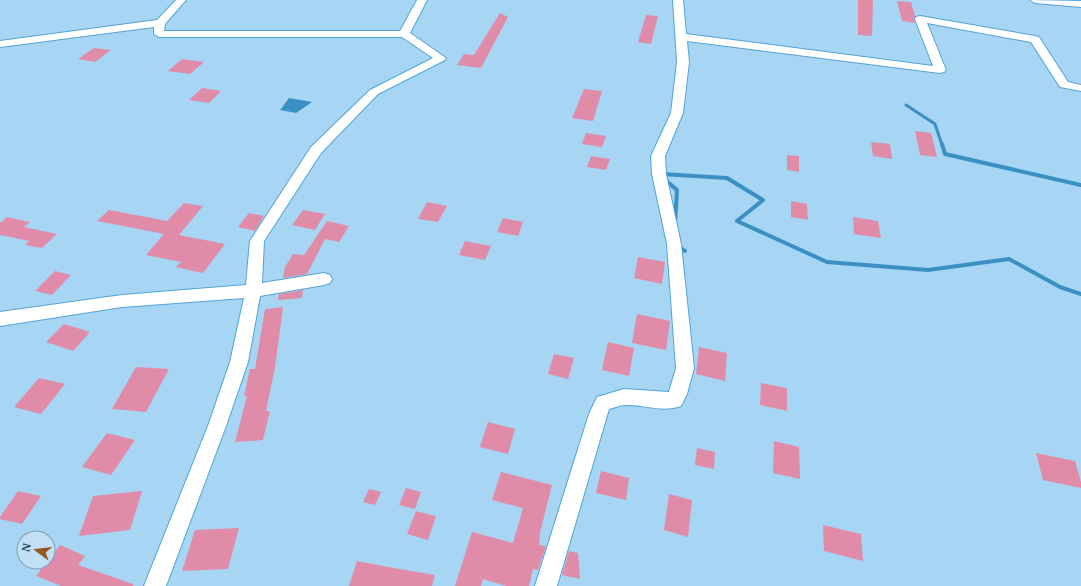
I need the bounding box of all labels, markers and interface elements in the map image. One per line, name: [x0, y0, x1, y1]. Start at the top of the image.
north arrow: [16, 530, 56, 570]
text: N: [18, 541, 34, 553]

